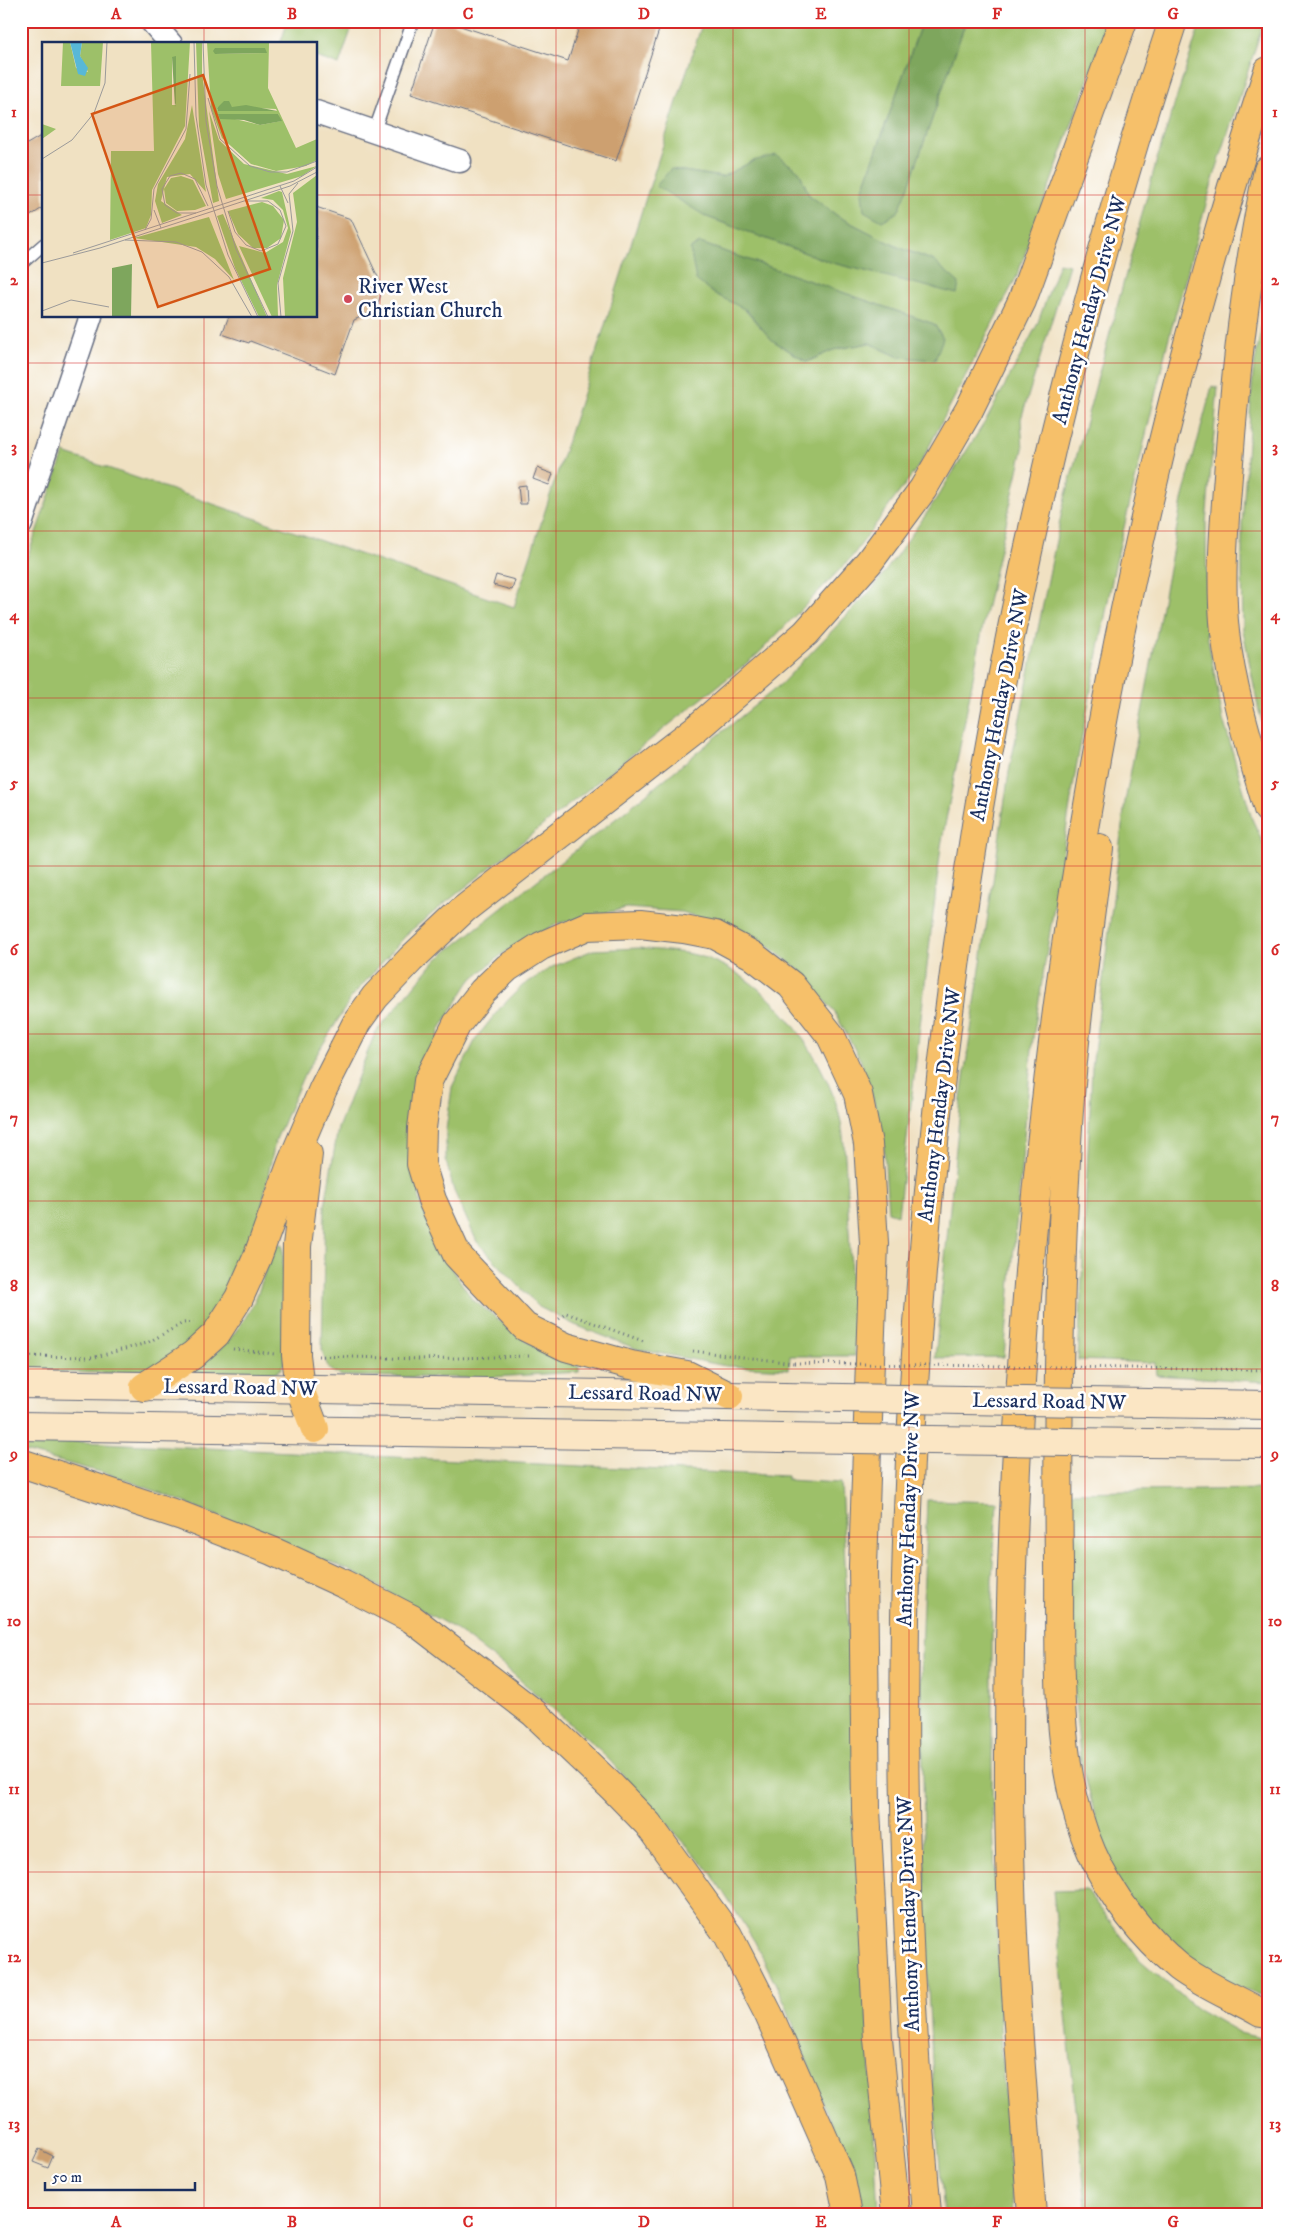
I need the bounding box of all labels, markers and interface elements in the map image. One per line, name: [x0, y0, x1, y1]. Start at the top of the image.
text: A: [110, 4, 122, 24]
text: B: [287, 4, 297, 24]
text: C: [463, 4, 473, 24]
text: D: [638, 4, 650, 24]
text: E: [815, 4, 827, 24]
text: F: [992, 4, 1002, 24]
text: G: [1167, 4, 1179, 24]
inset map: [42, 42, 318, 318]
text: 1: [11, 102, 17, 122]
text: 1: [1272, 102, 1278, 122]
street label: Anthony Henday Drive NW: [1047, 192, 1133, 427]
text: 2: [10, 270, 19, 290]
text: 2: [1271, 270, 1280, 290]
place label: River West Christian Church: [358, 274, 503, 324]
marker: River West Christian Church: [342, 293, 354, 305]
text: 3: [11, 437, 17, 457]
text: 3: [1272, 437, 1278, 457]
street label: Anthony Henday Drive NW: [965, 586, 1035, 823]
text: 4: [8, 605, 19, 625]
text: 4: [1269, 605, 1280, 625]
text: 5: [9, 773, 18, 793]
text: 5: [1270, 773, 1279, 793]
text: 6: [10, 940, 20, 960]
text: 6: [1271, 940, 1281, 960]
street label: Anthony Henday Drive NW: [913, 986, 967, 1224]
text: 7: [10, 1108, 18, 1128]
text: 7: [1271, 1108, 1279, 1128]
text: 8: [10, 1276, 18, 1296]
text: 8: [1271, 1276, 1279, 1296]
street label: Lessard Road NW: [163, 1374, 318, 1402]
street label: Lessard Road NW: [568, 1380, 723, 1408]
street label: Lessard Road NW: [972, 1388, 1127, 1416]
street label: Anthony Henday Drive NW: [892, 1390, 926, 1627]
text: 9: [9, 1444, 18, 1464]
text: 9: [1270, 1444, 1279, 1464]
text: 10: [7, 1611, 22, 1631]
text: 10: [1268, 1611, 1283, 1631]
text: 11: [8, 1779, 20, 1799]
text: 11: [1269, 1779, 1281, 1799]
street label: Anthony Henday Drive NW: [892, 1795, 926, 2032]
text: 12: [7, 1947, 22, 1967]
text: 12: [1268, 1947, 1283, 1967]
text: 13: [8, 2114, 20, 2134]
text: 13: [1269, 2114, 1281, 2134]
scale bar: [45, 2160, 195, 2192]
text: 50 m: [52, 2168, 82, 2187]
text: A: [110, 2212, 122, 2232]
text: B: [287, 2212, 297, 2232]
text: C: [463, 2212, 473, 2232]
text: D: [638, 2212, 650, 2232]
text: E: [815, 2212, 827, 2232]
text: F: [992, 2212, 1002, 2232]
text: G: [1167, 2212, 1179, 2232]

